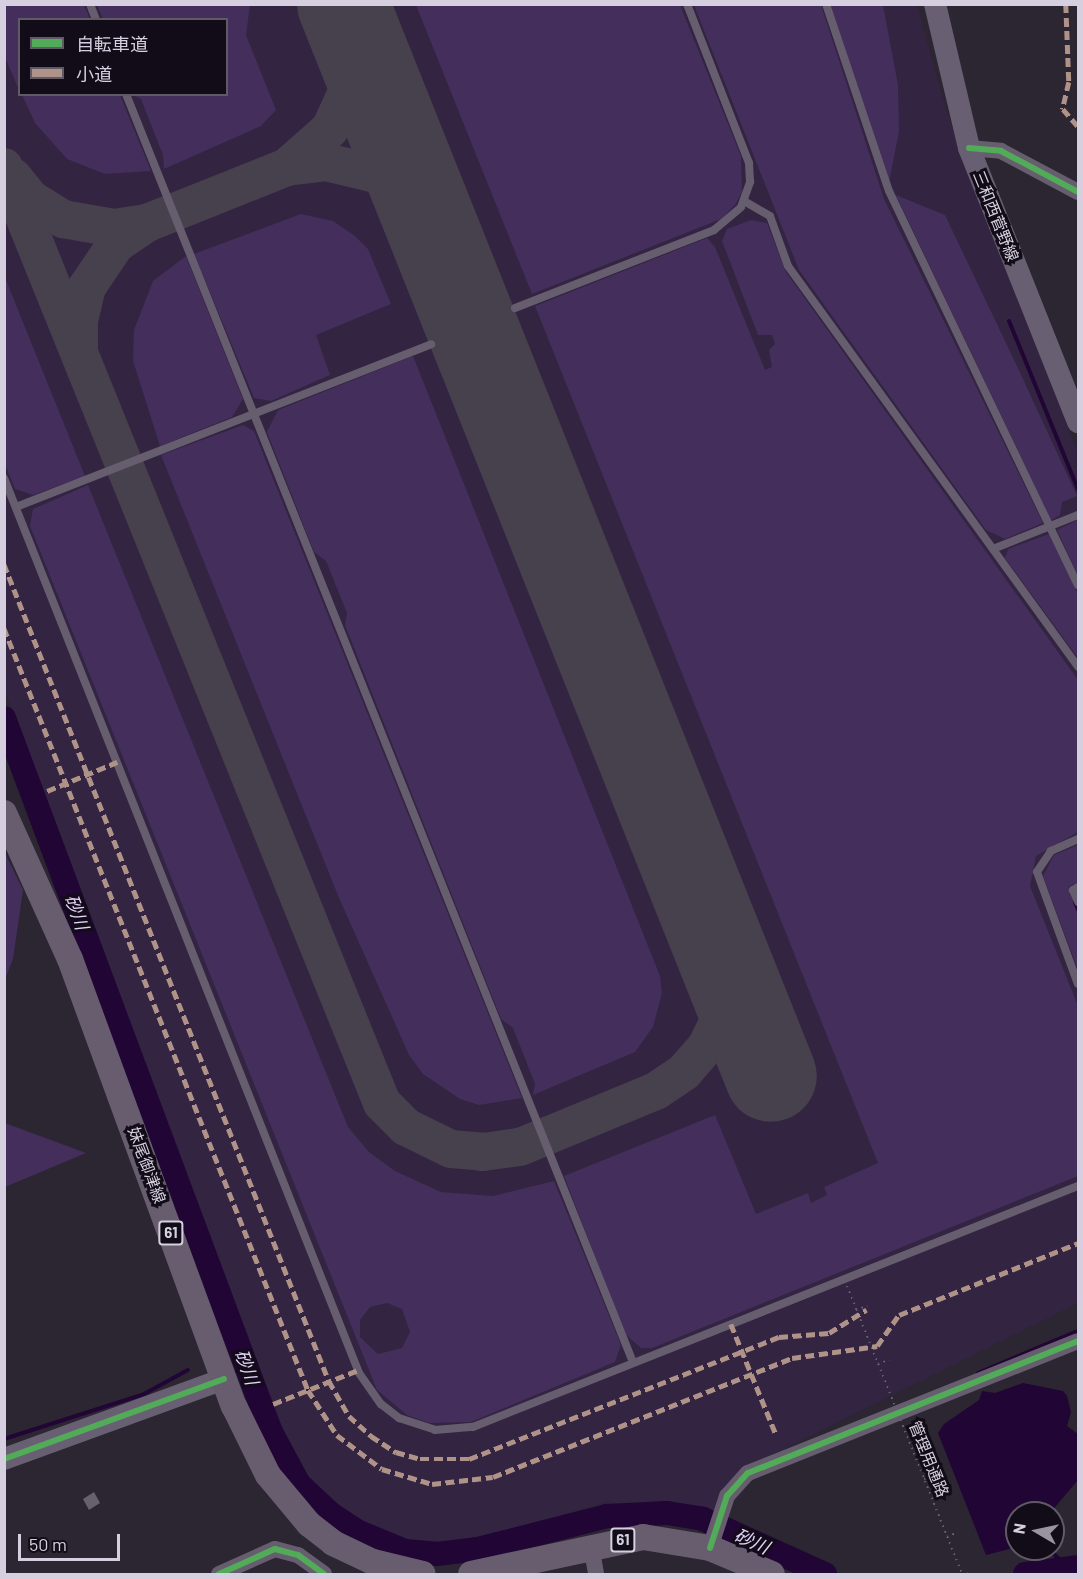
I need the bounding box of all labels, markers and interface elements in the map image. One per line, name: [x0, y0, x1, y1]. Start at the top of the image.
legend: [18, 18, 228, 96]
text: 自転車道: [76, 33, 148, 55]
text: 小道: [76, 63, 112, 85]
street label: 三和西菅野線: [969, 168, 1023, 264]
water label: 砂川: [61, 891, 93, 933]
street label: 妹尾御津線: [124, 1124, 170, 1206]
road number: 61: [158, 1221, 184, 1245]
water label: 砂川: [231, 1346, 263, 1388]
street label: 管理用通路: [905, 1418, 953, 1500]
north arrow: [1005, 1501, 1065, 1561]
scale bar: [21, 1522, 123, 1560]
text: N: [1008, 1522, 1029, 1535]
water label: 砂川: [731, 1524, 773, 1558]
road number: 61: [610, 1528, 636, 1552]
text: 50 m: [29, 1533, 67, 1555]

